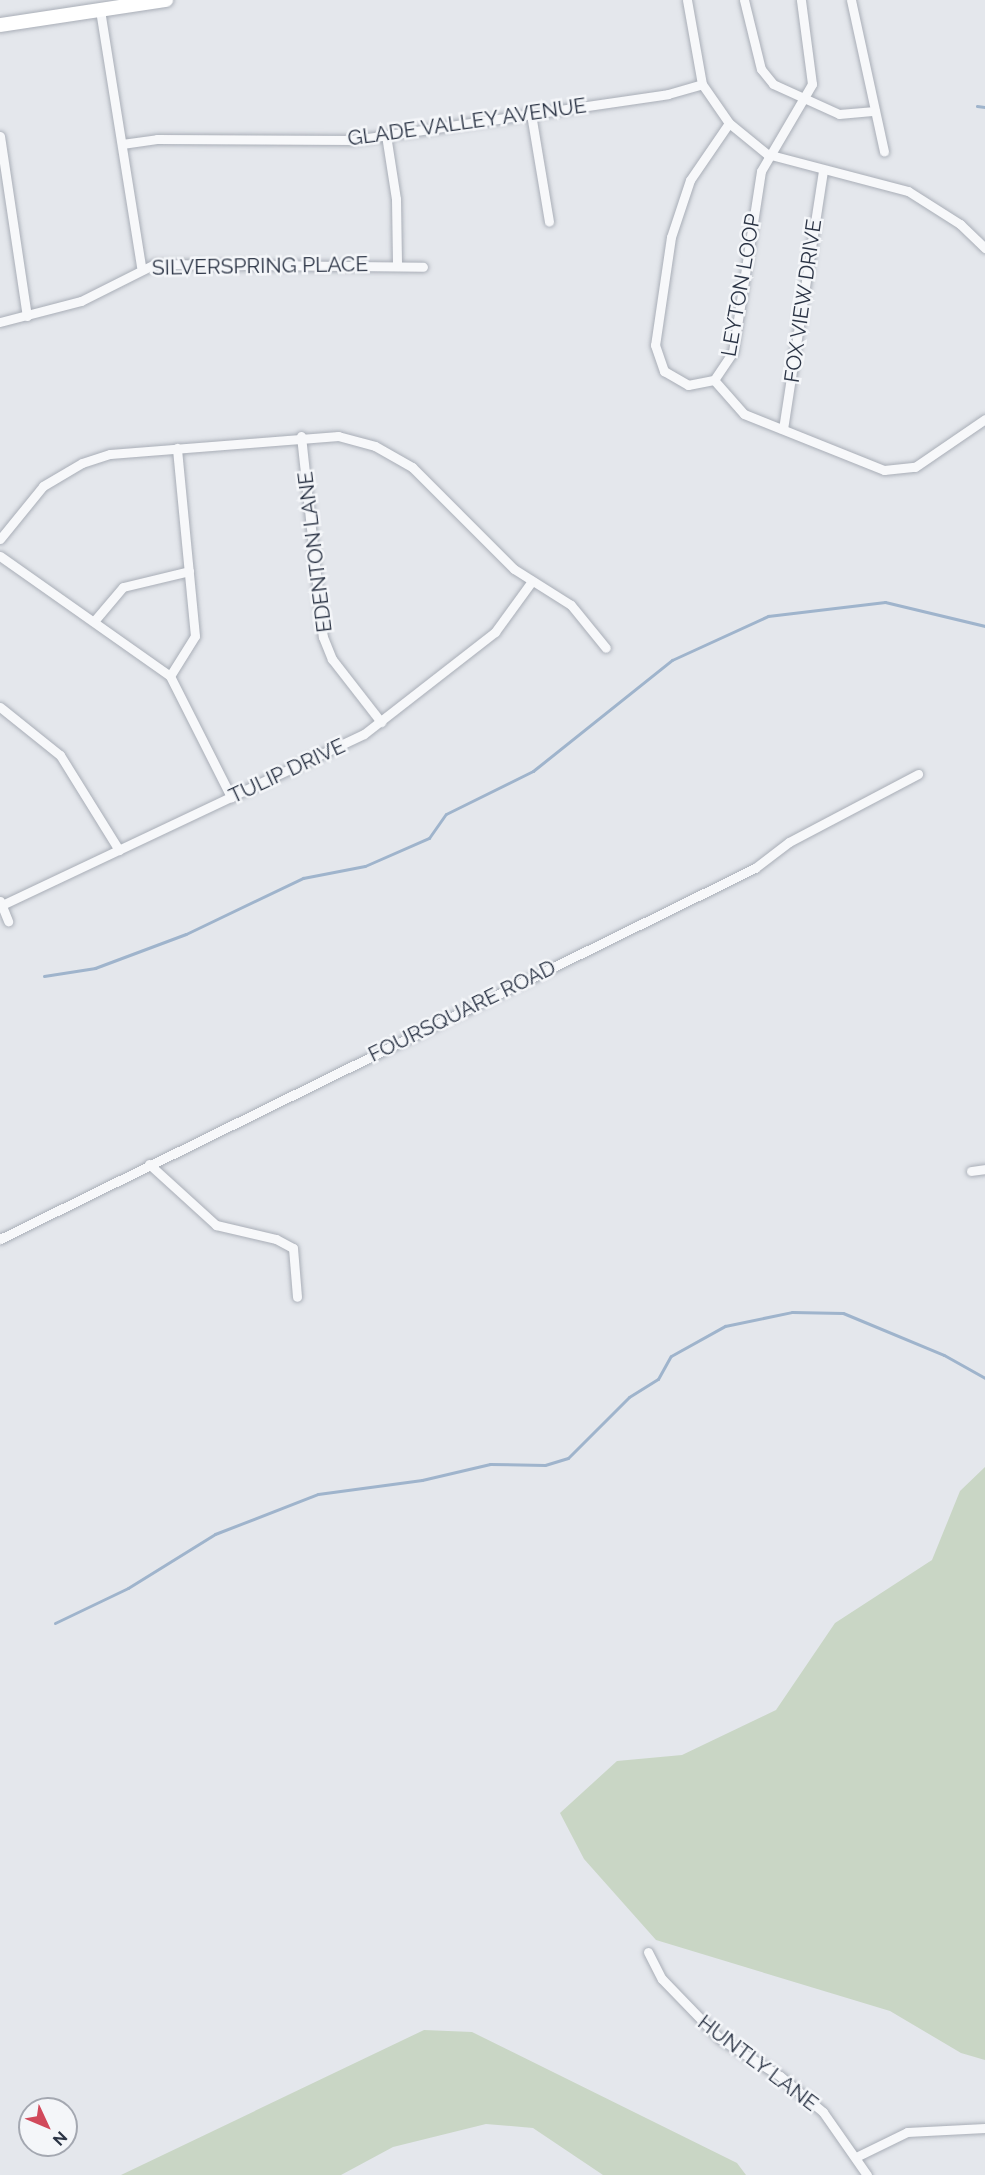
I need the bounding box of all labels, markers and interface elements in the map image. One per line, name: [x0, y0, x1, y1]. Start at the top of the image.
street label: GLADE VALLEY AVENUE: [345, 93, 589, 151]
street label: LEYTON LOOP: [716, 212, 766, 358]
street label: FOX VIEW DRIVE: [779, 217, 827, 385]
street label: SILVERSPRING PLACE: [152, 252, 368, 280]
street label: EDENTON LANE: [293, 470, 337, 634]
street label: TULIP DRIVE: [225, 733, 349, 809]
street label: FOURSQUARE ROAD: [364, 955, 560, 1067]
street label: HUNTLY LANE: [693, 2009, 823, 2117]
north arrow: [18, 2097, 78, 2157]
text: N: [49, 2127, 71, 2149]

